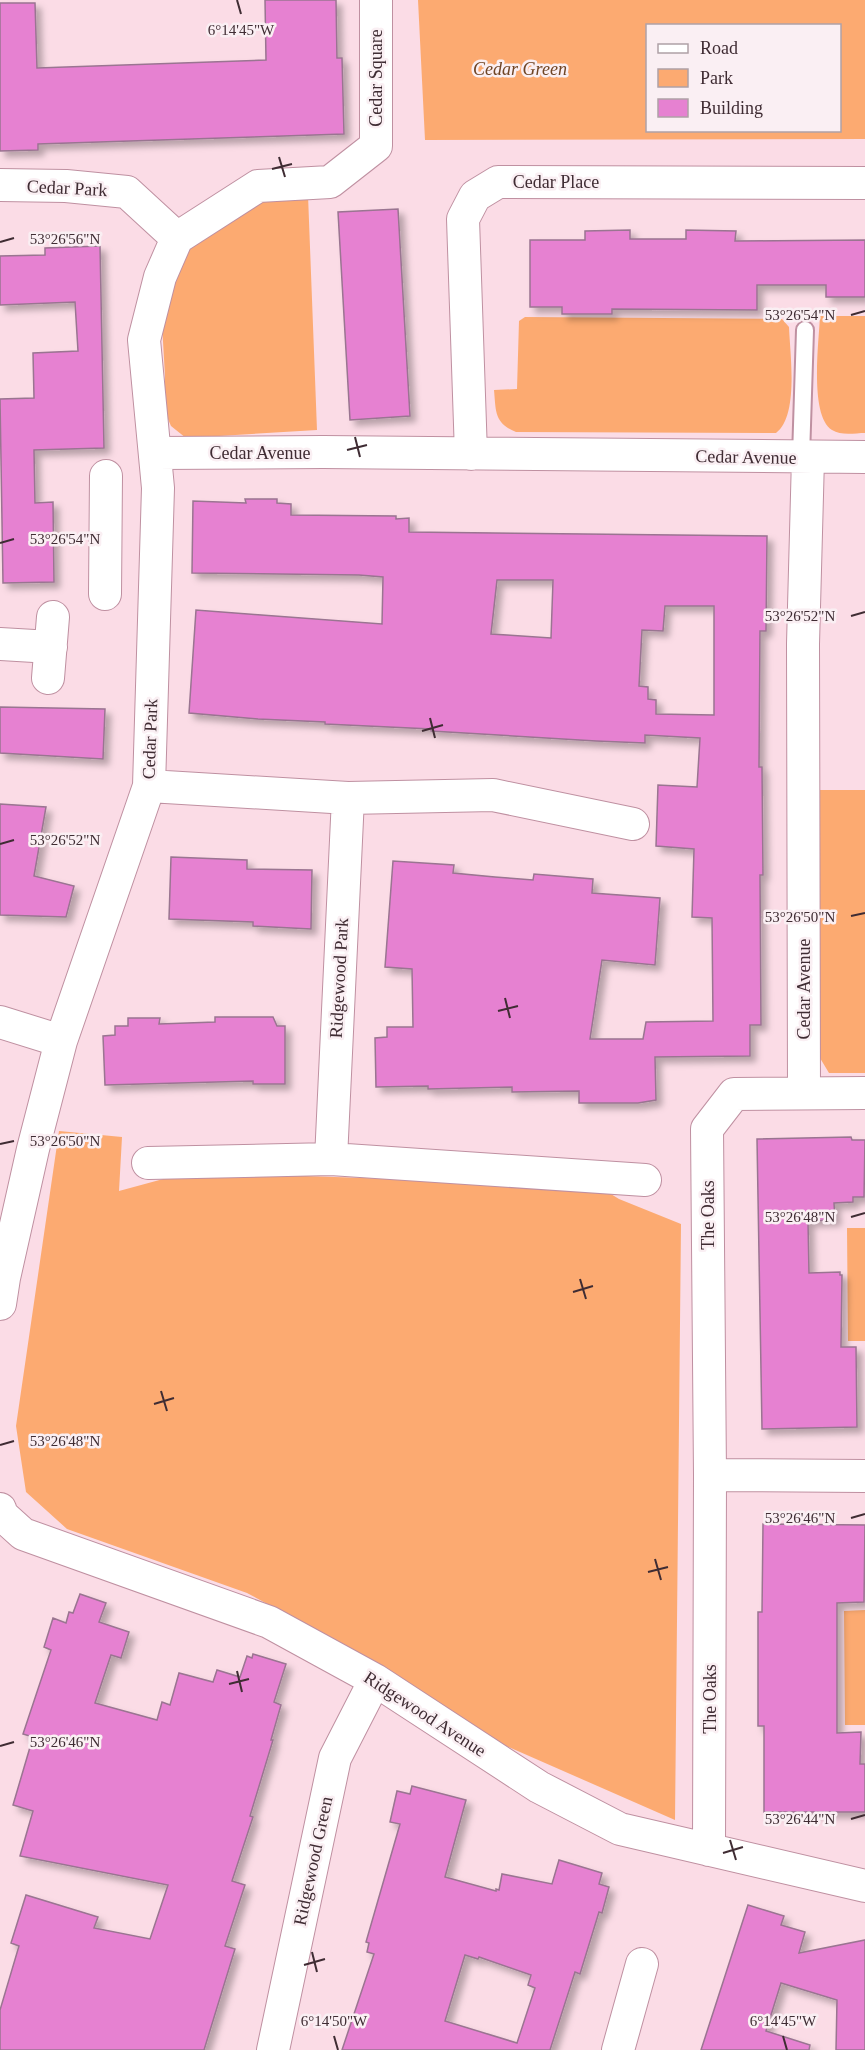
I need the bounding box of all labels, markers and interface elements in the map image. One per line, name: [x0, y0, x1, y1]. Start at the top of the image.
text: 6°14'45"W: [208, 22, 275, 38]
legend: [646, 24, 841, 132]
street label: Cedar Square: [366, 29, 386, 127]
text: Road: [700, 38, 738, 58]
park label: Cedar Green: [473, 59, 567, 79]
text: Park: [700, 68, 733, 88]
text: Building: [700, 98, 763, 118]
street label: Cedar Place: [513, 172, 599, 192]
street label: Cedar Park: [26, 176, 108, 200]
text: 53°26'56"N: [30, 231, 100, 247]
text: 53°26'54"N: [765, 307, 835, 323]
street label: Cedar Avenue: [209, 443, 311, 463]
street label: Cedar Avenue: [695, 446, 797, 468]
text: 53°26'54"N: [30, 531, 100, 547]
text: 53°26'52"N: [765, 608, 835, 624]
street label: Cedar Park: [139, 698, 161, 780]
text: 53°26'52"N: [30, 832, 100, 848]
text: 53°26'50"N: [765, 909, 835, 925]
street label: Ridgewood Park: [326, 917, 352, 1039]
street label: Cedar Avenue: [794, 938, 814, 1040]
text: 53°26'50"N: [30, 1133, 100, 1149]
street label: The Oaks: [698, 1180, 718, 1250]
text: 53°26'48"N: [765, 1209, 835, 1225]
text: 53°26'48"N: [30, 1433, 100, 1449]
text: 53°26'46"N: [765, 1510, 835, 1526]
street label: The Oaks: [700, 1664, 720, 1734]
street label: Ridgewood Avenue: [360, 1667, 490, 1761]
text: 53°26'46"N: [30, 1734, 100, 1750]
street label: Ridgewood Green: [290, 1795, 336, 1927]
text: 53°26'44"N: [765, 1811, 835, 1827]
text: 6°14'50"W: [301, 2013, 368, 2029]
text: 6°14'45"W: [750, 2013, 817, 2029]

